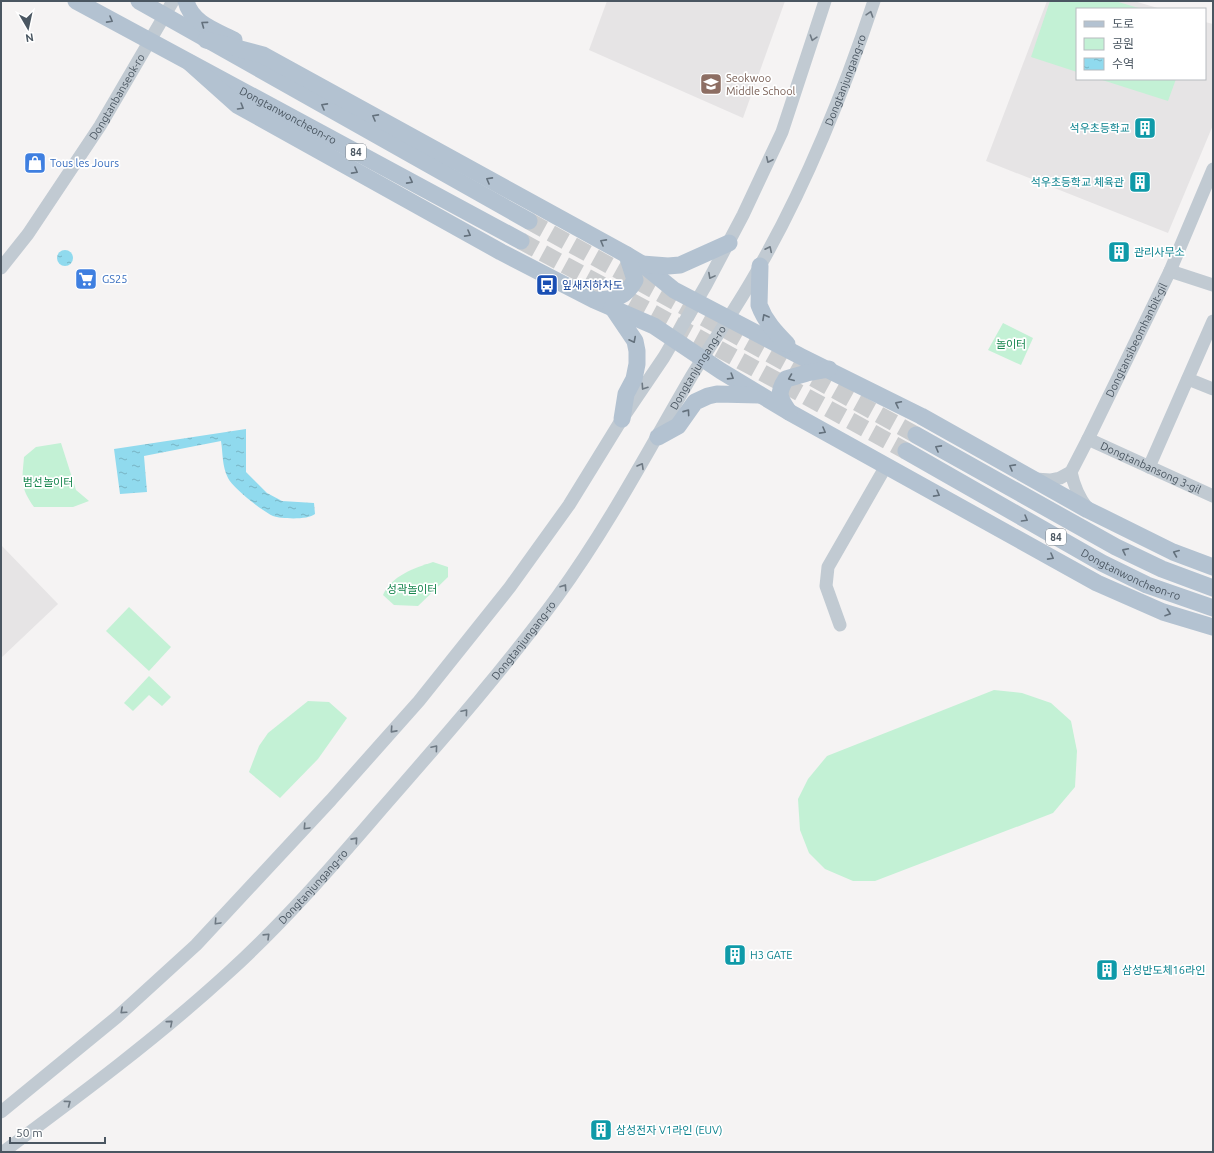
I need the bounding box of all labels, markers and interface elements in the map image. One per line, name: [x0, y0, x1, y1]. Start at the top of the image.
north arrow: [8, 8, 48, 48]
legend: [1076, 8, 1206, 80]
one-way arrow: [865, 10, 874, 17]
one-way arrow: [106, 15, 113, 23]
text: 도로: [1112, 17, 1134, 30]
one-way arrow: [201, 21, 208, 28]
text: N: [25, 31, 35, 44]
street label: Dongtanjungang-ro: [822, 33, 868, 127]
one-way arrow: [809, 34, 818, 41]
text: 공원: [1112, 37, 1134, 50]
street label: Dongtanbanseok-ro: [87, 52, 147, 142]
text: 수역: [1112, 57, 1134, 70]
school or university icon: Seokwoo Middle School: [698, 71, 724, 97]
place label: Seokwoo Middle School: [726, 72, 796, 97]
street label: Dongtanwoncheon-ro: [238, 84, 339, 146]
one-way arrow: [237, 102, 244, 110]
one-way arrow: [320, 103, 328, 110]
one-way arrow: [372, 114, 379, 122]
building icon: 석우초등학교: [1132, 115, 1158, 141]
place label: 석우초등학교: [1069, 122, 1130, 134]
road number: 84: [346, 144, 366, 160]
shop icon: Tous les Jours: [22, 150, 48, 176]
one-way arrow: [766, 156, 774, 163]
place label: Tous les Jours: [50, 157, 119, 169]
one-way arrow: [350, 166, 358, 173]
building icon: 석우초등학교 체육관: [1127, 169, 1153, 195]
place label: 석우초등학교 체육관: [1030, 176, 1124, 188]
one-way arrow: [406, 177, 413, 184]
one-way arrow: [486, 177, 493, 184]
one-way arrow: [464, 230, 471, 237]
one-way arrow: [600, 239, 607, 246]
building icon: 관리사무소: [1106, 239, 1132, 265]
one-way arrow: [764, 246, 772, 253]
place label: 관리사무소: [1134, 246, 1185, 258]
supermarket icon: GS25: [73, 266, 99, 292]
bus stop icon: 잎새지하차도: [534, 272, 560, 298]
one-way arrow: [708, 272, 716, 280]
place label: GS25: [102, 273, 127, 285]
place label: 잎새지하차도: [562, 279, 623, 291]
street label: Dongtansibeomhanbit-gil: [1103, 281, 1169, 399]
one-way arrow: [763, 314, 770, 321]
street label: Dongtanjungang-ro: [667, 323, 728, 412]
one-way arrow: [628, 336, 636, 343]
park label: 놀이터: [996, 338, 1026, 350]
one-way arrow: [727, 372, 734, 380]
one-way arrow: [788, 374, 795, 382]
one-way arrow: [642, 383, 649, 390]
one-way arrow: [895, 401, 902, 409]
one-way arrow: [682, 410, 689, 417]
one-way arrow: [819, 427, 827, 434]
street label: Dongtanbansong 3-gil: [1099, 440, 1203, 496]
one-way arrow: [935, 445, 942, 452]
one-way arrow: [637, 463, 644, 470]
one-way arrow: [1009, 464, 1016, 471]
park label: 범선놀이터: [23, 476, 73, 488]
one-way arrow: [933, 490, 940, 497]
one-way arrow: [1021, 514, 1028, 521]
road number: 84: [1046, 529, 1066, 545]
street label: Dongtanwoncheon-ro: [1079, 546, 1182, 602]
one-way arrow: [1122, 549, 1130, 556]
one-way arrow: [1173, 550, 1181, 558]
one-way arrow: [1047, 553, 1054, 560]
park label: 성곽놀이터: [387, 583, 437, 595]
one-way arrow: [559, 584, 567, 591]
street label: Dongtanjungang-ro: [489, 599, 558, 682]
one-way arrow: [1164, 609, 1171, 617]
one-way arrow: [460, 710, 467, 717]
one-way arrow: [391, 726, 398, 733]
one-way arrow: [430, 746, 437, 753]
one-way arrow: [303, 822, 311, 830]
one-way arrow: [350, 837, 357, 845]
street label: Dongtanjungang-ro: [276, 847, 350, 926]
one-way arrow: [215, 917, 222, 925]
one-way arrow: [262, 933, 270, 941]
building icon: H3 GATE: [722, 942, 748, 968]
place label: H3 GATE: [750, 949, 793, 961]
building icon: 삼성반도체16라인: [1094, 957, 1120, 983]
place label: 삼성반도체16라인: [1122, 964, 1205, 976]
one-way arrow: [120, 1007, 128, 1014]
one-way arrow: [166, 1021, 173, 1028]
one-way arrow: [64, 1101, 71, 1108]
building icon: 삼성전자 V1라인 (EUV): [588, 1117, 614, 1143]
scale bar: [10, 1119, 105, 1145]
place label: 삼성전자 V1라인 (EUV): [616, 1124, 722, 1137]
text: 50 m: [16, 1126, 43, 1139]

